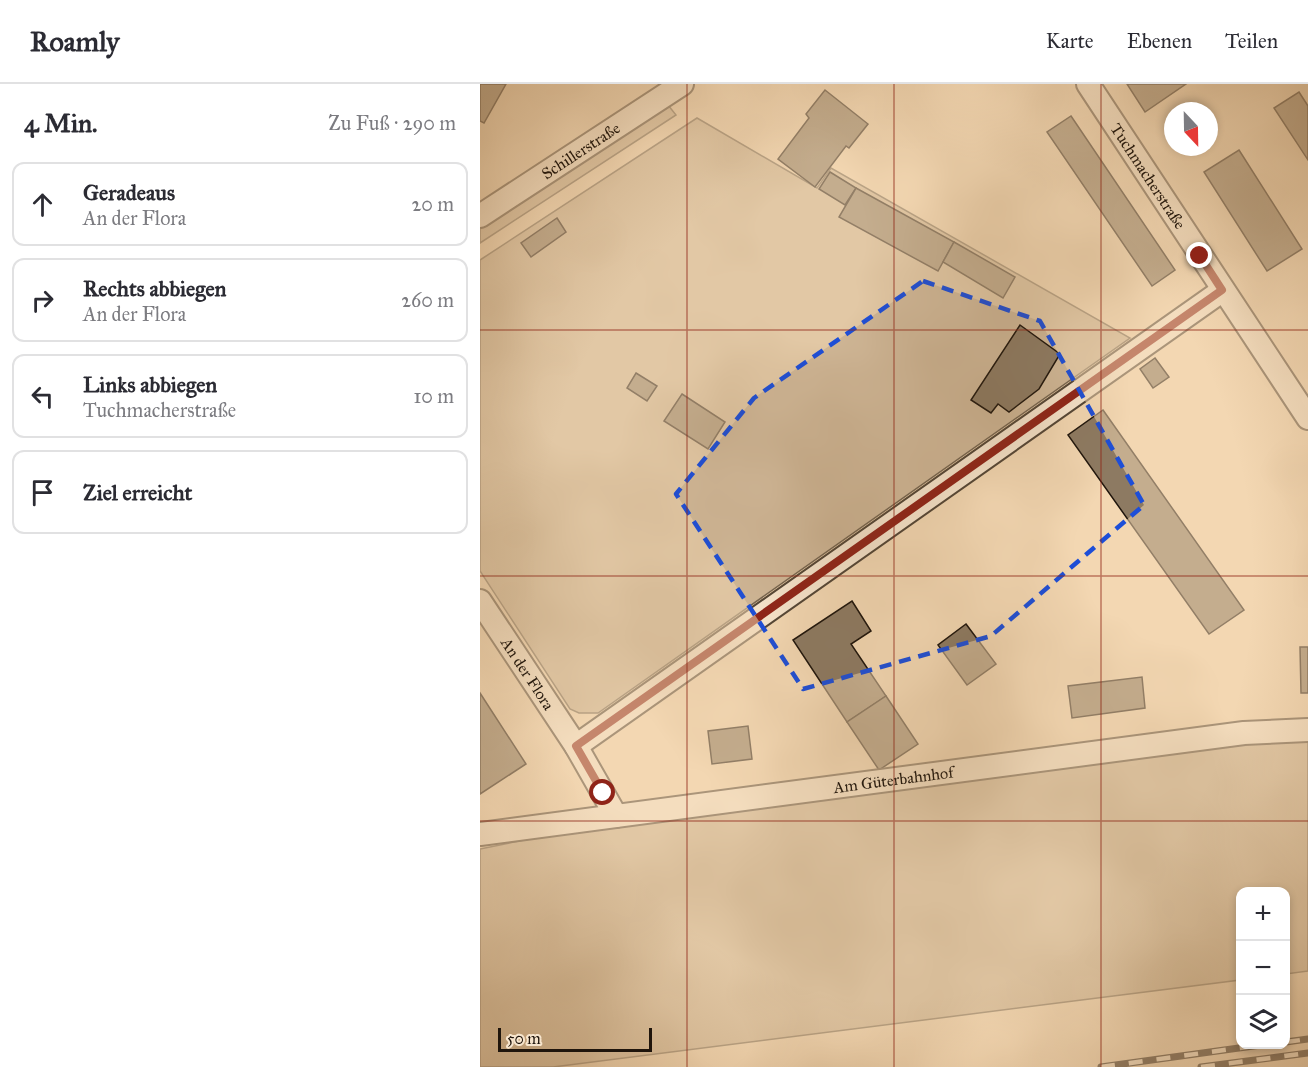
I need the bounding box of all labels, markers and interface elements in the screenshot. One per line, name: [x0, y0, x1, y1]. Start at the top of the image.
text: Roamly: [30, 24, 119, 59]
text: Karte: [1046, 28, 1094, 54]
text: Ebenen: [1127, 28, 1192, 54]
text: Teilen: [1225, 28, 1278, 54]
north arrow: [1164, 102, 1218, 156]
text: 4 Min.: [24, 107, 98, 139]
text: Zu Fuß · 290 m: [328, 111, 456, 135]
street label: Schillerstraße: [538, 118, 624, 183]
street label: Tuchmacherstraße: [1107, 119, 1190, 233]
text: Geradeaus: [83, 179, 175, 206]
icon: ahead: [26, 188, 59, 221]
text: 20 m: [411, 192, 454, 216]
text: An der Flora: [83, 206, 186, 230]
route end: [1186, 242, 1212, 268]
text: Rechts abbiegen: [83, 275, 226, 302]
icon: right: [26, 284, 59, 317]
text: 260 m: [401, 288, 454, 312]
text: An der Flora: [83, 302, 186, 326]
text: Links abbiegen: [83, 371, 217, 398]
icon: left: [26, 380, 59, 413]
text: 10 m: [413, 384, 454, 408]
text: Tuchmacherstraße: [83, 398, 236, 422]
icon: arrive: [26, 476, 59, 509]
text: Ziel erreicht: [83, 479, 192, 506]
street label: An der Flora: [497, 633, 559, 713]
street label: Am Güterbahnhof: [831, 762, 957, 797]
route start: [589, 779, 615, 805]
map controls: [1236, 887, 1290, 1049]
button: +: [1236, 887, 1290, 941]
button: −: [1236, 941, 1290, 995]
button: layers: [1236, 995, 1290, 1049]
scale bar: [498, 1025, 652, 1052]
text: 50 m: [507, 1029, 541, 1048]

